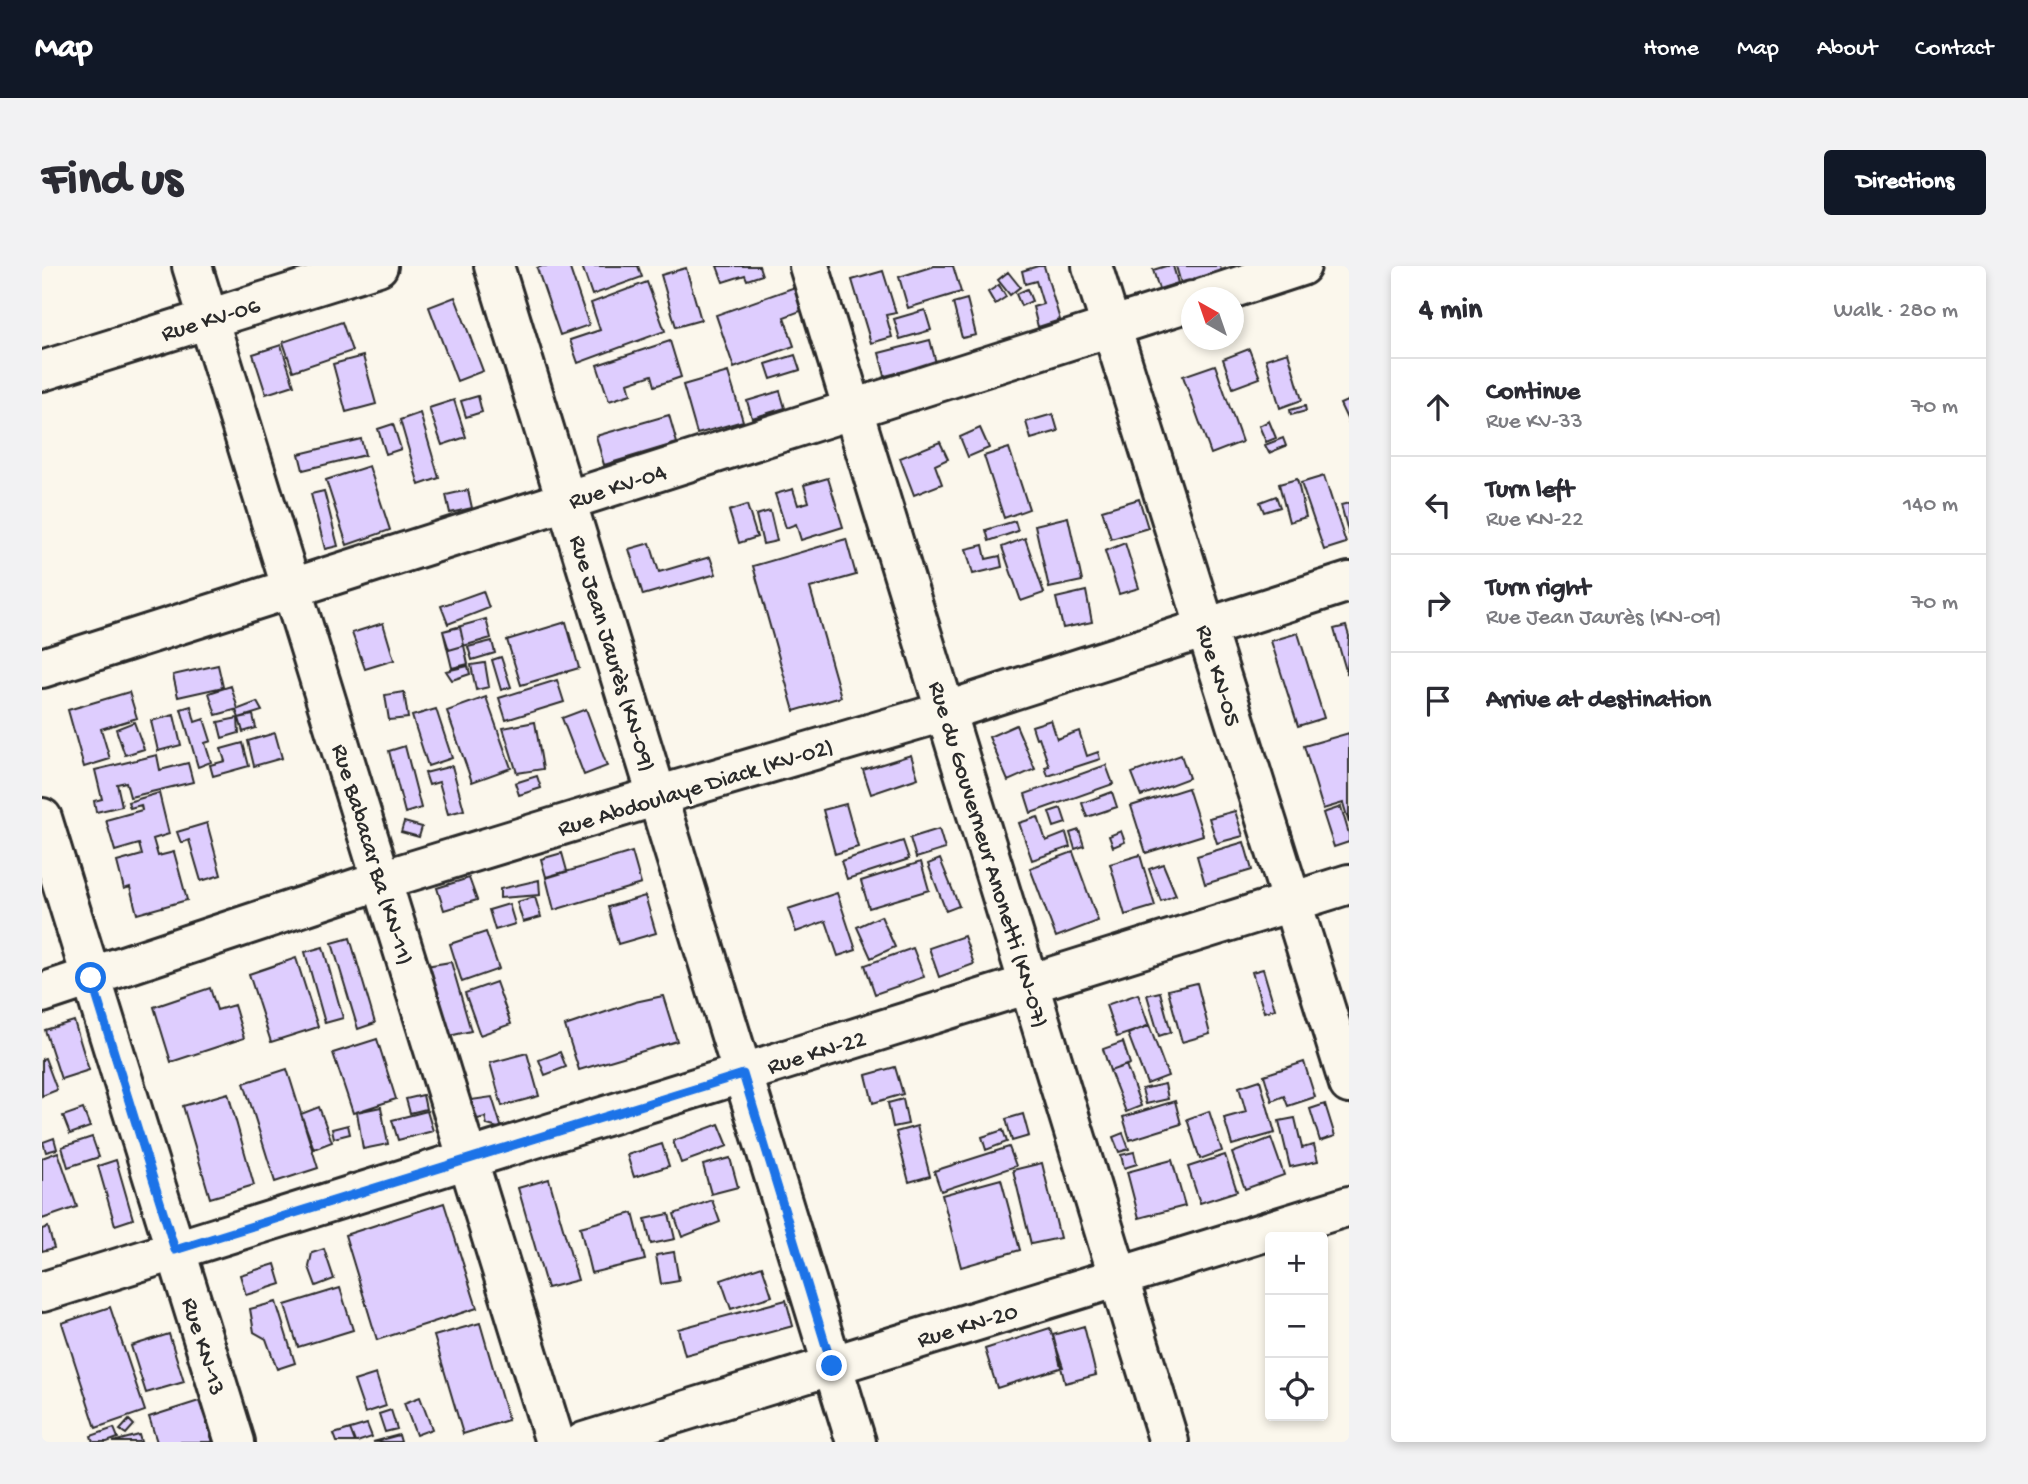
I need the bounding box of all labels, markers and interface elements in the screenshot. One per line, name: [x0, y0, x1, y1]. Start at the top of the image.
text: Map: [35, 30, 92, 68]
text: Home: [1643, 35, 1699, 64]
text: Map: [1737, 35, 1779, 64]
text: About: [1817, 35, 1877, 64]
text: Contact: [1915, 35, 1993, 64]
button: Directions: [1824, 150, 1986, 215]
text: Find us: [42, 153, 182, 211]
north arrow: [1181, 287, 1244, 350]
street label: Rue KV-06: [158, 292, 265, 350]
text: 4 min: [1419, 294, 1482, 329]
text: Walk · 280 m: [1834, 298, 1958, 325]
text: Continue: [1486, 378, 1580, 409]
icon: ahead: [1419, 388, 1457, 426]
text: 70 m: [1911, 394, 1958, 421]
text: Rue KV-33: [1486, 409, 1583, 436]
street label: Rue KV-04: [566, 459, 671, 518]
text: Turn left: [1486, 476, 1574, 507]
icon: left: [1419, 486, 1457, 524]
text: 140 m: [1903, 492, 1958, 519]
text: Rue KN-22: [1486, 507, 1584, 534]
street label: Rue Jean Jaurès (KN-09): [561, 532, 660, 776]
text: Turn right: [1486, 574, 1590, 605]
icon: right: [1419, 584, 1457, 622]
text: 70 m: [1911, 590, 1958, 617]
text: Rue Jean Jaurès (KN-09): [1486, 605, 1722, 632]
street label: Rue KN-05: [1187, 622, 1246, 730]
street label: Rue du Gouverneur Anonetti (KN-07): [920, 678, 1053, 1032]
icon: arrive: [1419, 682, 1457, 720]
text: Arrive at destination: [1486, 686, 1711, 717]
street label: Rue Abdoulaye Diack (KV-02): [555, 734, 837, 845]
street label: Rue Babacar Ba (KN-11): [323, 741, 418, 969]
route start: [75, 962, 106, 993]
street label: Rue KN-22: [764, 1026, 870, 1083]
map controls: [1265, 1232, 1328, 1421]
button: +: [1265, 1232, 1328, 1295]
street label: Rue KN-13: [173, 1295, 230, 1399]
button: −: [1265, 1295, 1328, 1358]
street label: Rue KN-20: [914, 1298, 1022, 1356]
route end: [816, 1350, 847, 1381]
button: locate: [1265, 1358, 1328, 1421]

